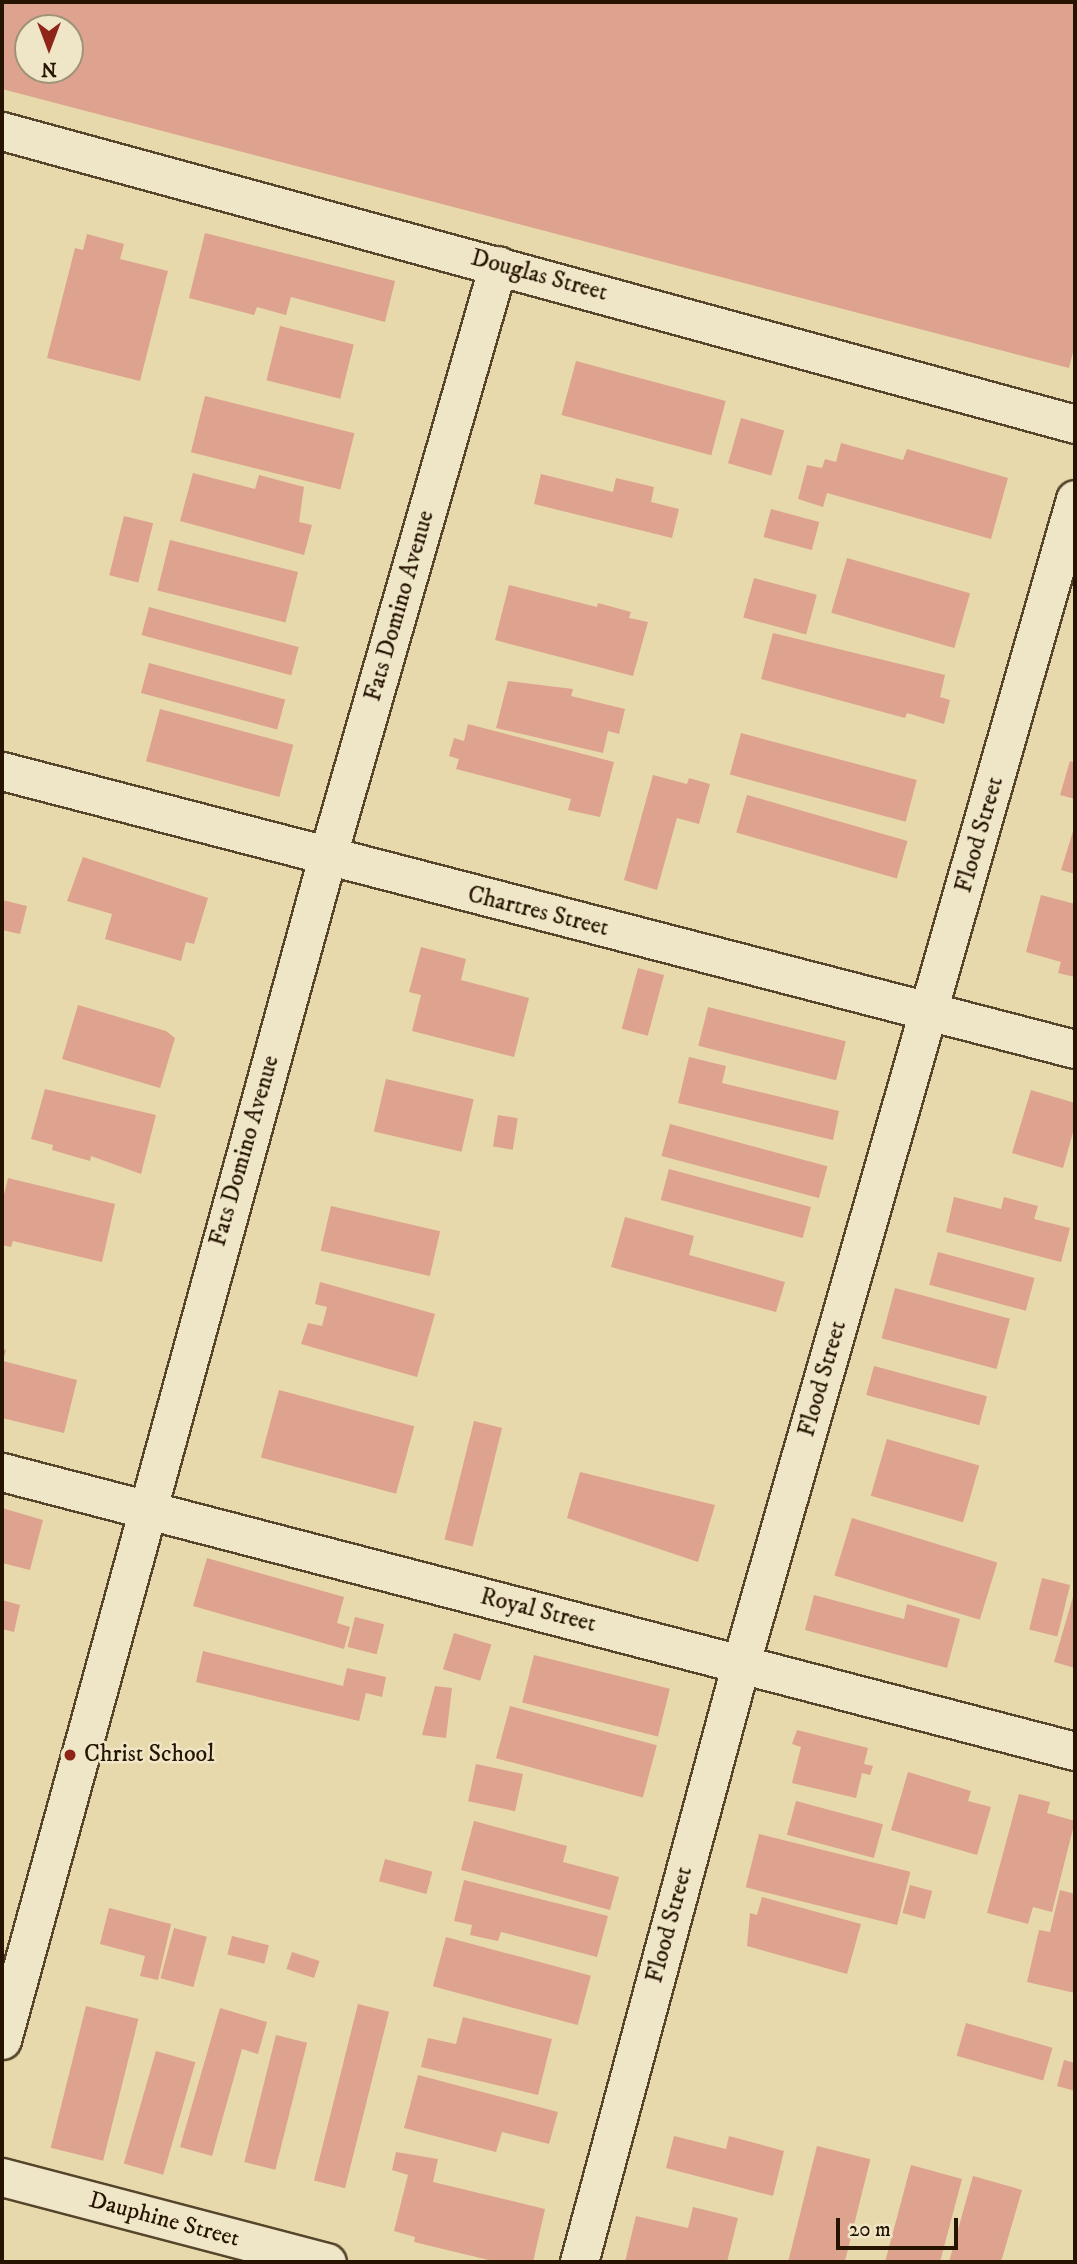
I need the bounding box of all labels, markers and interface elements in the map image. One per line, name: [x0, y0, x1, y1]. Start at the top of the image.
north arrow: [14, 14, 84, 84]
text: N: [41, 57, 57, 80]
street label: Douglas Street: [468, 244, 610, 308]
street label: Fats Domino Avenue: [359, 507, 441, 705]
street label: Flood Street: [950, 774, 1010, 896]
street label: Chartres Street: [465, 881, 611, 943]
street label: Fats Domino Avenue: [204, 1052, 286, 1250]
street label: Flood Street: [793, 1318, 853, 1440]
street label: Royal Street: [477, 1583, 599, 1639]
place label: Christ School: [84, 1741, 214, 1769]
marker: Christ School: [62, 1747, 78, 1763]
street label: Flood Street: [641, 1864, 699, 1986]
street label: Dauphine Street: [86, 2186, 242, 2254]
scale bar: [839, 2204, 962, 2248]
text: 20 m: [849, 2217, 891, 2243]

